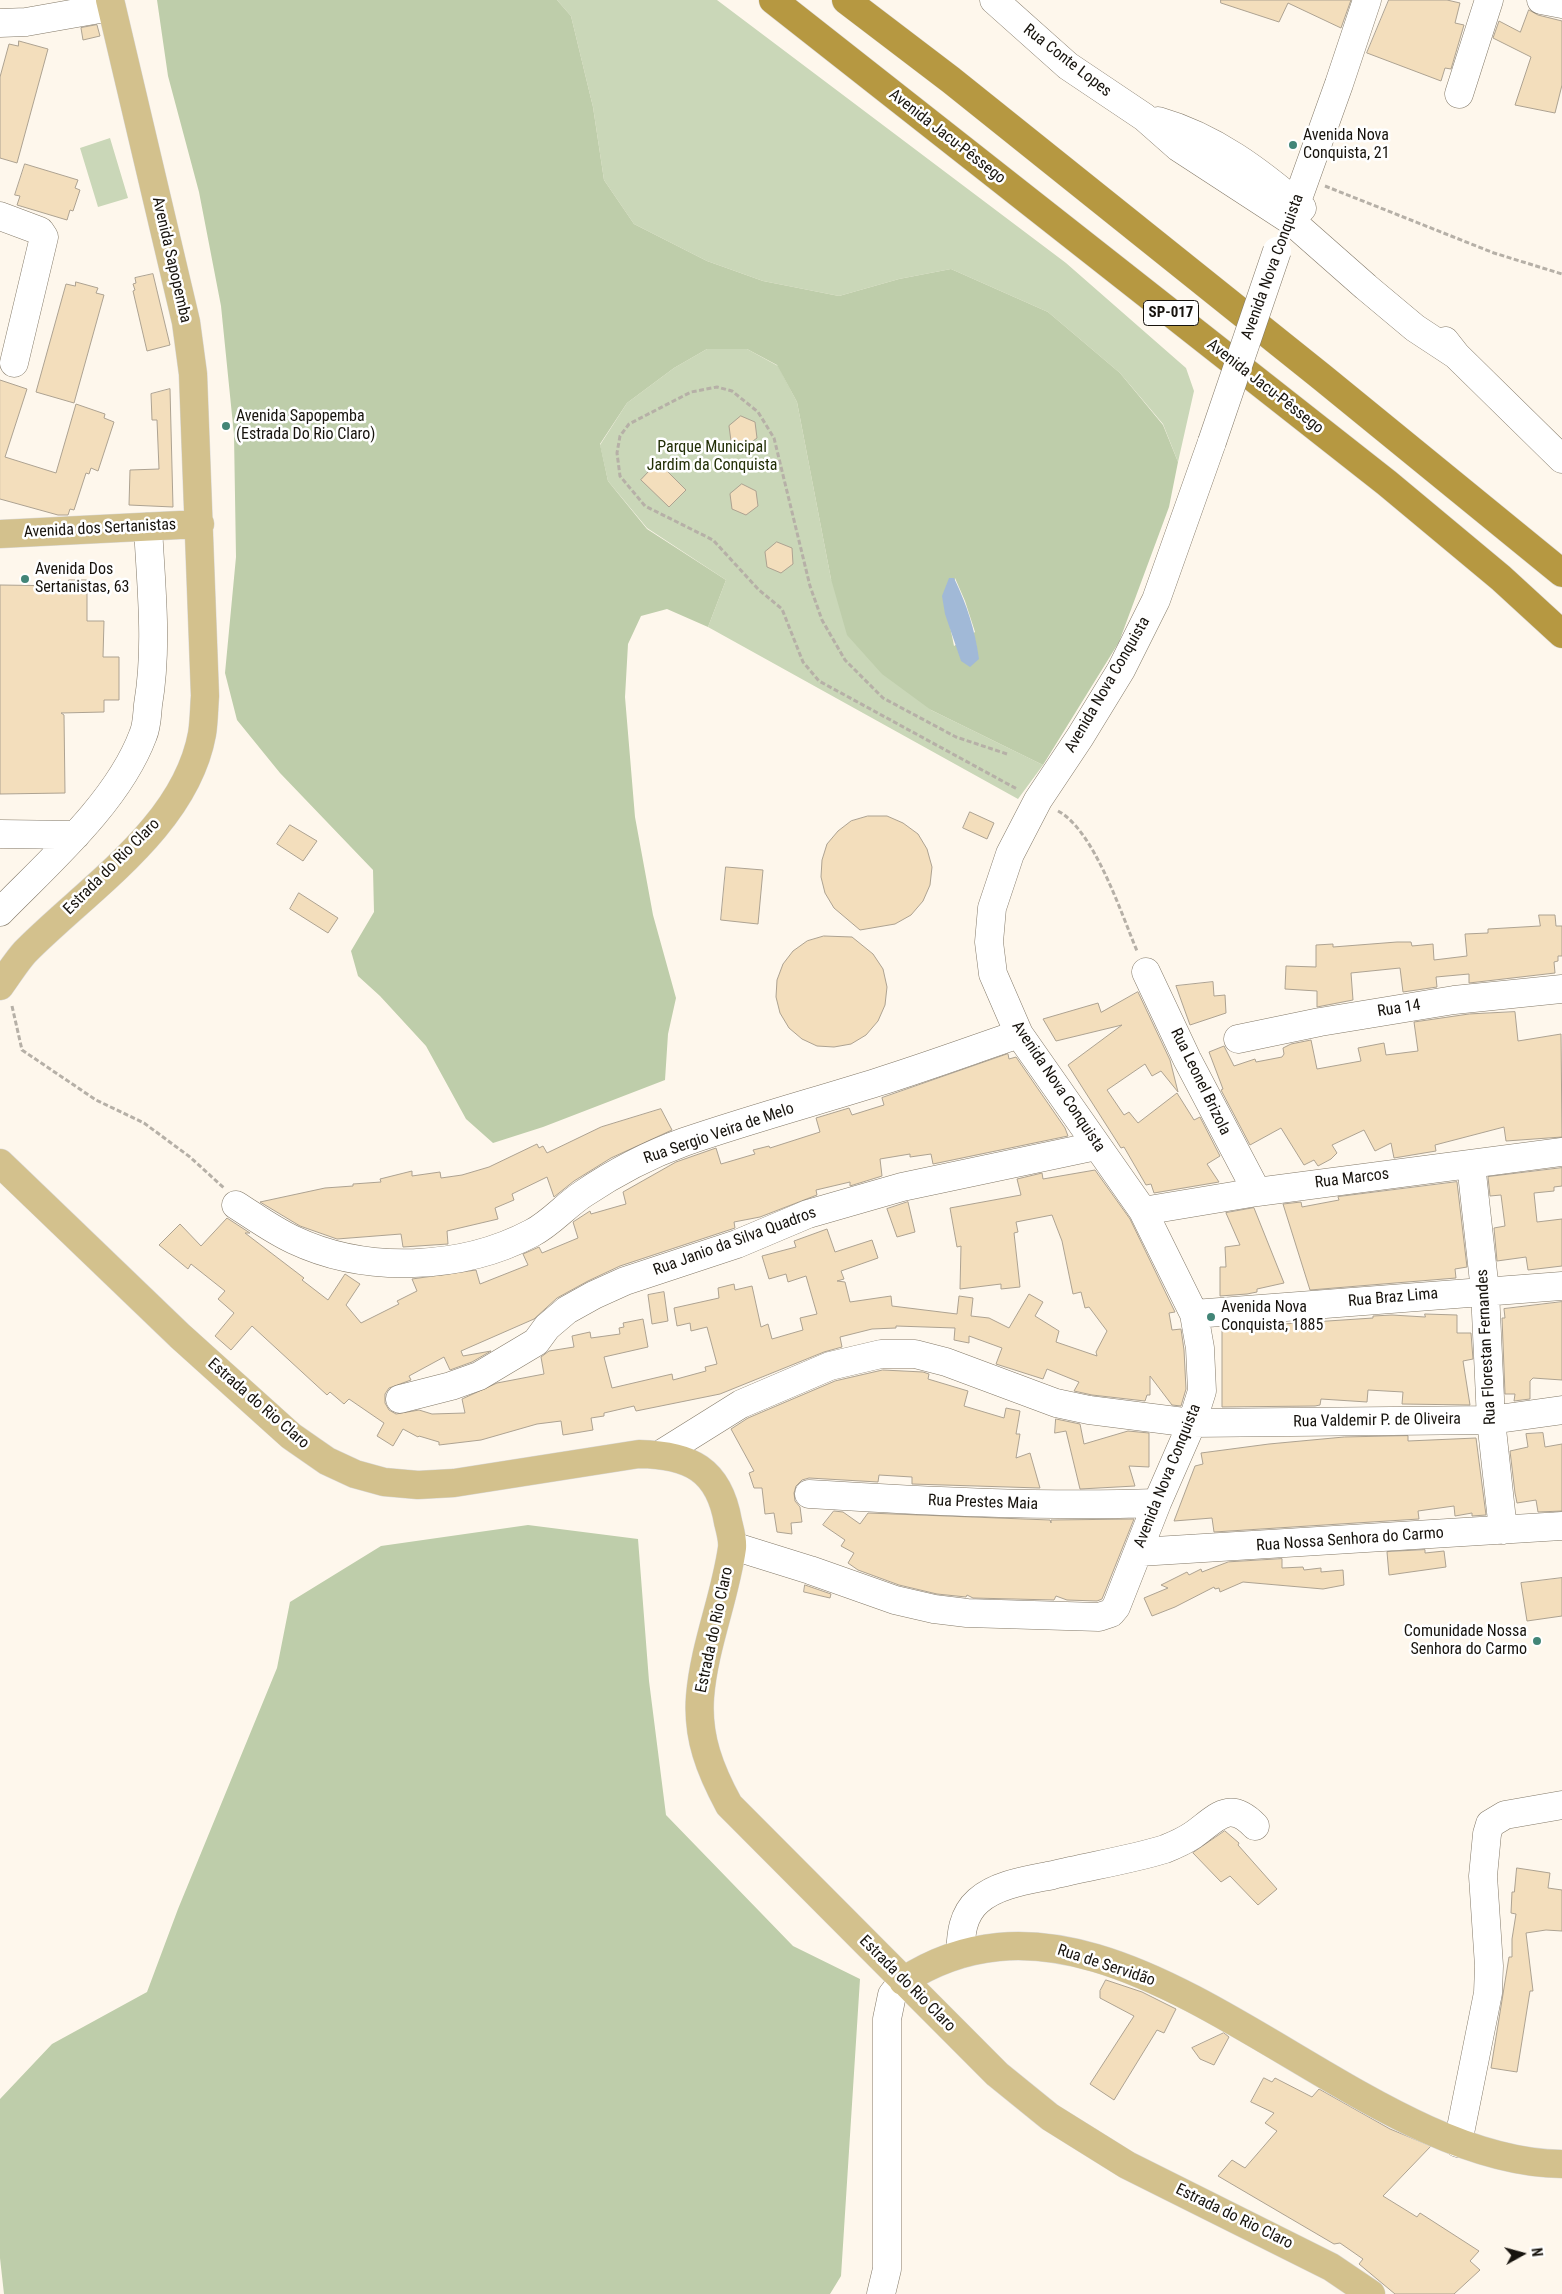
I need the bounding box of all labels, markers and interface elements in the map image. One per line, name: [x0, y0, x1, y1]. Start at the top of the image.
street label: Rua Conte Lopes: [1019, 21, 1115, 101]
street label: Avenida Jacu-Pêssego: [885, 86, 1009, 188]
place label: Avenida Nova Conquista, 21: [1303, 126, 1390, 164]
marker: Avenida Nova Conquista, 21: [1287, 139, 1299, 151]
street label: Avenida Nova Conquista: [1238, 192, 1308, 342]
street label: Avenida Sapopemba: [147, 195, 195, 325]
road number: SP-017: [1144, 300, 1198, 326]
street label: Avenida Jacu-Pêssego: [1203, 336, 1327, 438]
place label: Avenida Sapopemba (Estrada Do Rio Claro): [236, 407, 375, 445]
marker: Avenida Sapopemba (Estrada Do Rio Claro): [220, 420, 232, 432]
park label: Parque Municipal Jardim da Conquista: [647, 438, 777, 476]
street label: Avenida dos Sertanistas: [23, 515, 177, 543]
place label: Avenida Dos Sertanistas, 63: [35, 560, 129, 598]
marker: Avenida Dos Sertanistas, 63: [19, 573, 31, 585]
street label: Avenida Nova Conquista: [1061, 614, 1155, 756]
street label: Estrada do Rio Claro: [60, 815, 164, 919]
street label: Rua 14: [1376, 996, 1422, 1022]
street label: Avenida Nova Conquista: [1007, 1018, 1109, 1156]
street label: Rua Leonel Brizola: [1166, 1025, 1234, 1139]
street label: Rua Sergio Veira de Melo: [641, 1099, 797, 1169]
street label: Rua Marcos: [1314, 1165, 1390, 1193]
street label: Rua Janio da Silva Quadros: [651, 1204, 819, 1280]
street label: Rua Florestan Fernandes: [1473, 1269, 1501, 1425]
street label: Rua Braz Lima: [1347, 1285, 1439, 1311]
place label: Avenida Nova Conquista, 1885: [1221, 1298, 1323, 1336]
marker: Avenida Nova Conquista, 1885: [1205, 1311, 1217, 1323]
street label: Estrada do Rio Claro: [203, 1355, 313, 1453]
street label: Avenida Nova Conquista: [1130, 1401, 1206, 1551]
street label: Rua Valdemir P. de Oliveira: [1293, 1410, 1461, 1432]
street label: Rua Prestes Maia: [928, 1491, 1038, 1515]
street label: Rua Nossa Senhora do Carmo: [1256, 1524, 1444, 1556]
street label: Estrada do Rio Claro: [692, 1565, 738, 1695]
place label: Comunidade Nossa Senhora do Carmo: [1404, 1622, 1527, 1660]
marker: Comunidade Nossa Senhora do Carmo: [1531, 1635, 1543, 1647]
street label: Estrada do Rio Claro: [855, 1932, 959, 2036]
street label: Rua de Servidão: [1055, 1941, 1157, 1991]
street label: Estrada do Rio Claro: [1172, 2180, 1296, 2254]
north arrow: [1497, 2229, 1547, 2279]
text: N: [1528, 2247, 1545, 2257]

